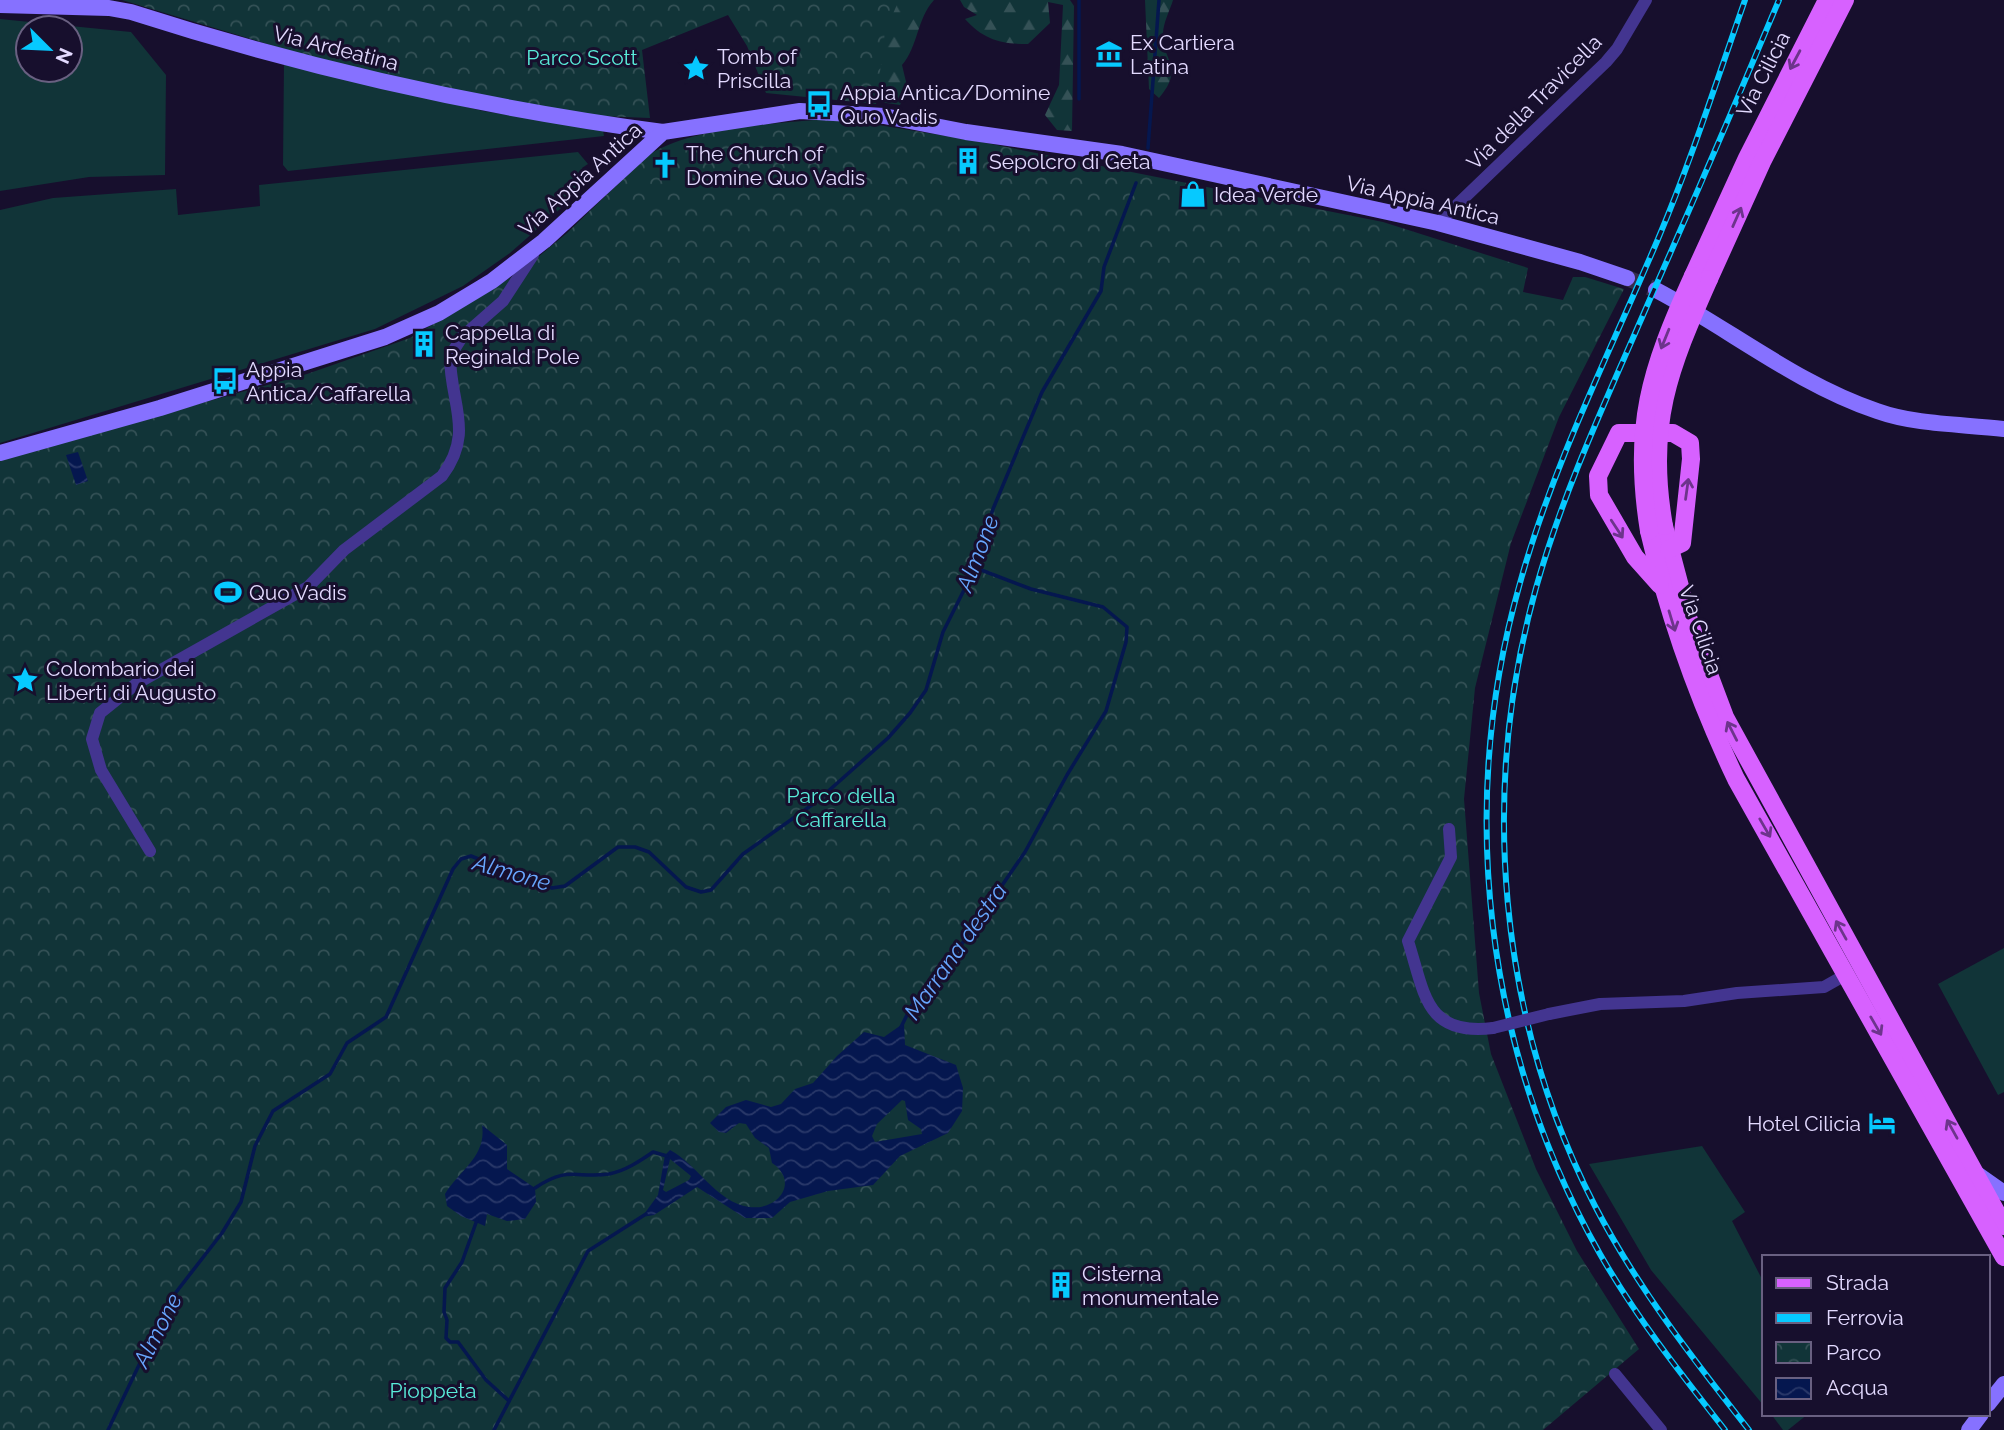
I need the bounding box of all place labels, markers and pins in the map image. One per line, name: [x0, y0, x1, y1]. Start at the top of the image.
place label: Ex Cartiera Latina: [1130, 30, 1235, 79]
museum icon: Ex Cartiera Latina: [1094, 39, 1124, 69]
place label: Tomb of Priscilla: [717, 44, 798, 93]
place icon: Tomb of Priscilla: [681, 53, 711, 83]
place label: Appia Antica/Domine Quo Vadis: [840, 80, 1050, 129]
bus stop icon: Appia Antica/Domine Quo Vadis: [804, 89, 834, 119]
place label: The Church of Domine Quo Vadis: [686, 141, 865, 190]
building icon: Sepolcro di Geta: [953, 146, 983, 176]
place label: Sepolcro di Geta: [989, 149, 1150, 174]
church icon: The Church of Domine Quo Vadis: [650, 150, 680, 180]
shop icon: Idea Verde: [1178, 179, 1208, 209]
place label: Idea Verde: [1214, 182, 1318, 207]
place label: Cappella di Reginald Pole: [445, 320, 579, 369]
building icon: Cappella di Reginald Pole: [409, 329, 439, 359]
place label: Appia Antica/Caffarella: [246, 357, 411, 406]
bus stop icon: Appia Antica/Caffarella: [210, 366, 240, 396]
sports icon: Quo Vadis: [213, 577, 243, 607]
place label: Quo Vadis: [249, 580, 347, 605]
place label: Colombario dei Liberti di Augusto: [46, 656, 216, 705]
place icon: Colombario dei Liberti di Augusto: [10, 665, 40, 695]
hotel icon: Hotel Cilicia: [1867, 1108, 1897, 1138]
place label: Hotel Cilicia: [1747, 1111, 1861, 1136]
place label: Cisterna monumentale: [1082, 1261, 1219, 1310]
building icon: Cisterna monumentale: [1046, 1270, 1076, 1300]

